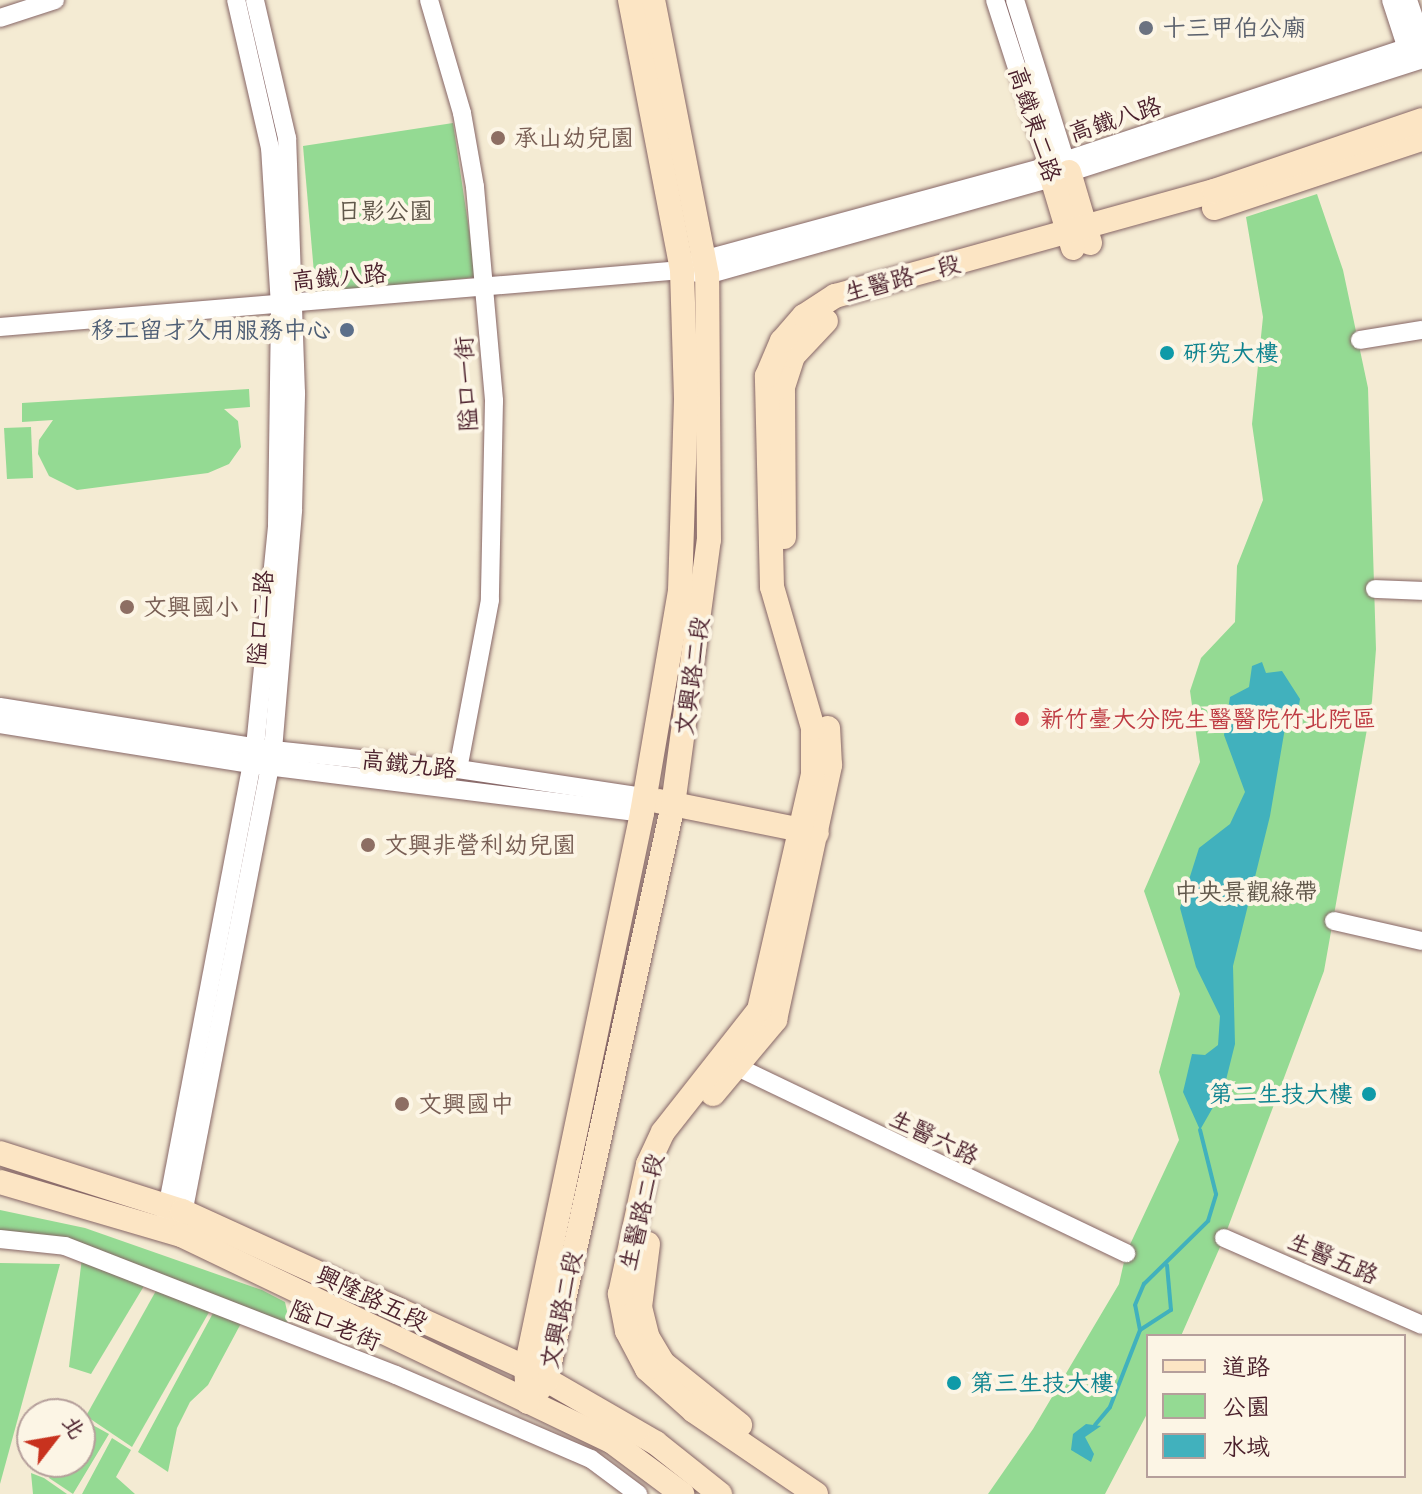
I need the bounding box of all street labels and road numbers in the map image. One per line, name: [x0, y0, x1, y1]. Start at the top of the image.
street label: 高鐵東二路: [1003, 62, 1067, 186]
street label: 高鐵八路: [1065, 90, 1165, 148]
street label: 生醫路一段: [840, 249, 964, 307]
street label: 高鐵八路: [290, 258, 388, 296]
street label: 隘口一街: [449, 335, 483, 433]
street label: 隘口二路: [241, 569, 279, 667]
street label: 文興路二段: [669, 615, 715, 737]
street label: 高鐵九路: [360, 745, 458, 783]
street label: 生醫六路: [885, 1103, 983, 1171]
street label: 生醫路二段: [613, 1150, 669, 1274]
street label: 生醫五路: [1283, 1226, 1383, 1290]
street label: 文興路二段: [534, 1248, 588, 1372]
street label: 興隆路五段: [312, 1260, 432, 1336]
street label: 隘口老街: [285, 1294, 385, 1356]

